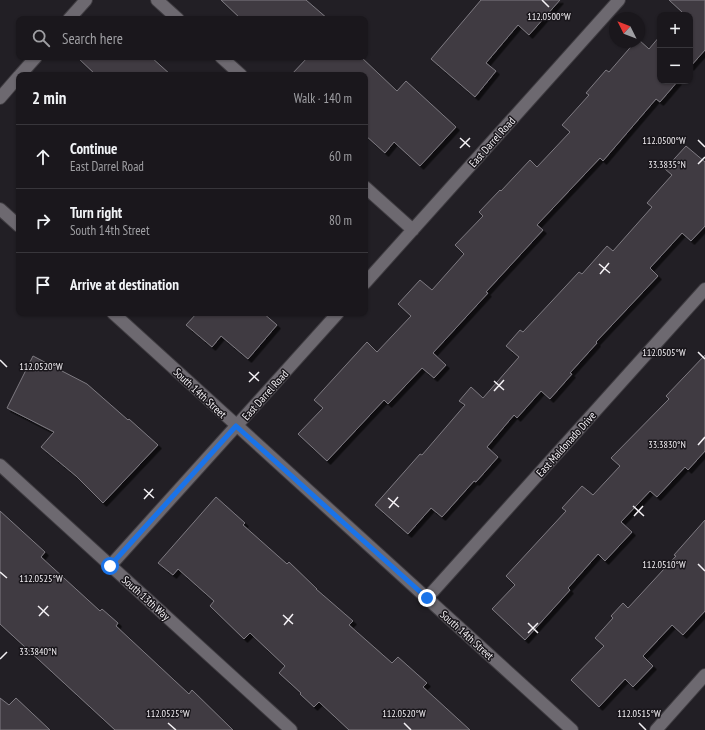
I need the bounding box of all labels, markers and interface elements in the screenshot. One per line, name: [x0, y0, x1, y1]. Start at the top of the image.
text: 112.0500°W: [527, 10, 571, 23]
north arrow: [609, 12, 645, 48]
map controls: [657, 12, 693, 84]
button: +: [657, 12, 693, 48]
search box: [16, 16, 368, 60]
icon: search: [30, 27, 52, 49]
text: Search here: [62, 29, 123, 48]
button: −: [657, 48, 693, 84]
text: 2 min: [32, 87, 66, 109]
text: Walk · 140 m: [294, 90, 352, 107]
street label: East Darrel Road: [466, 114, 518, 170]
text: 112.0500°W: [642, 134, 686, 147]
text: Continue: [70, 139, 117, 158]
icon: ahead: [32, 146, 54, 168]
text: 60 m: [329, 148, 352, 165]
text: East Darrel Road: [70, 158, 144, 175]
text: 33.3835°N: [648, 158, 686, 171]
text: Turn right: [70, 203, 122, 222]
icon: right: [32, 210, 54, 232]
text: 80 m: [329, 212, 352, 229]
text: South 14th Street: [70, 222, 150, 239]
icon: arrive: [32, 274, 54, 296]
text: Arrive at destination: [70, 275, 179, 294]
text: 112.0505°W: [642, 346, 686, 359]
text: 112.0520°W: [19, 360, 63, 373]
street label: South 14th Street: [171, 365, 229, 421]
street label: East Darrel Road: [239, 367, 291, 423]
street label: East Maldonado Drive: [533, 408, 599, 479]
text: 33.3830°N: [648, 438, 686, 451]
route start: [101, 557, 119, 575]
text: 112.0510°W: [642, 558, 686, 571]
text: 112.0525°W: [19, 572, 63, 585]
street label: South 13th Way: [119, 573, 174, 624]
route end: [418, 589, 436, 607]
street label: South 14th Street: [437, 607, 497, 663]
text: 33.3840°N: [19, 645, 57, 658]
text: 112.0525°W: [146, 707, 190, 720]
text: 112.0520°W: [382, 707, 426, 720]
text: 112.0515°W: [617, 707, 661, 720]

